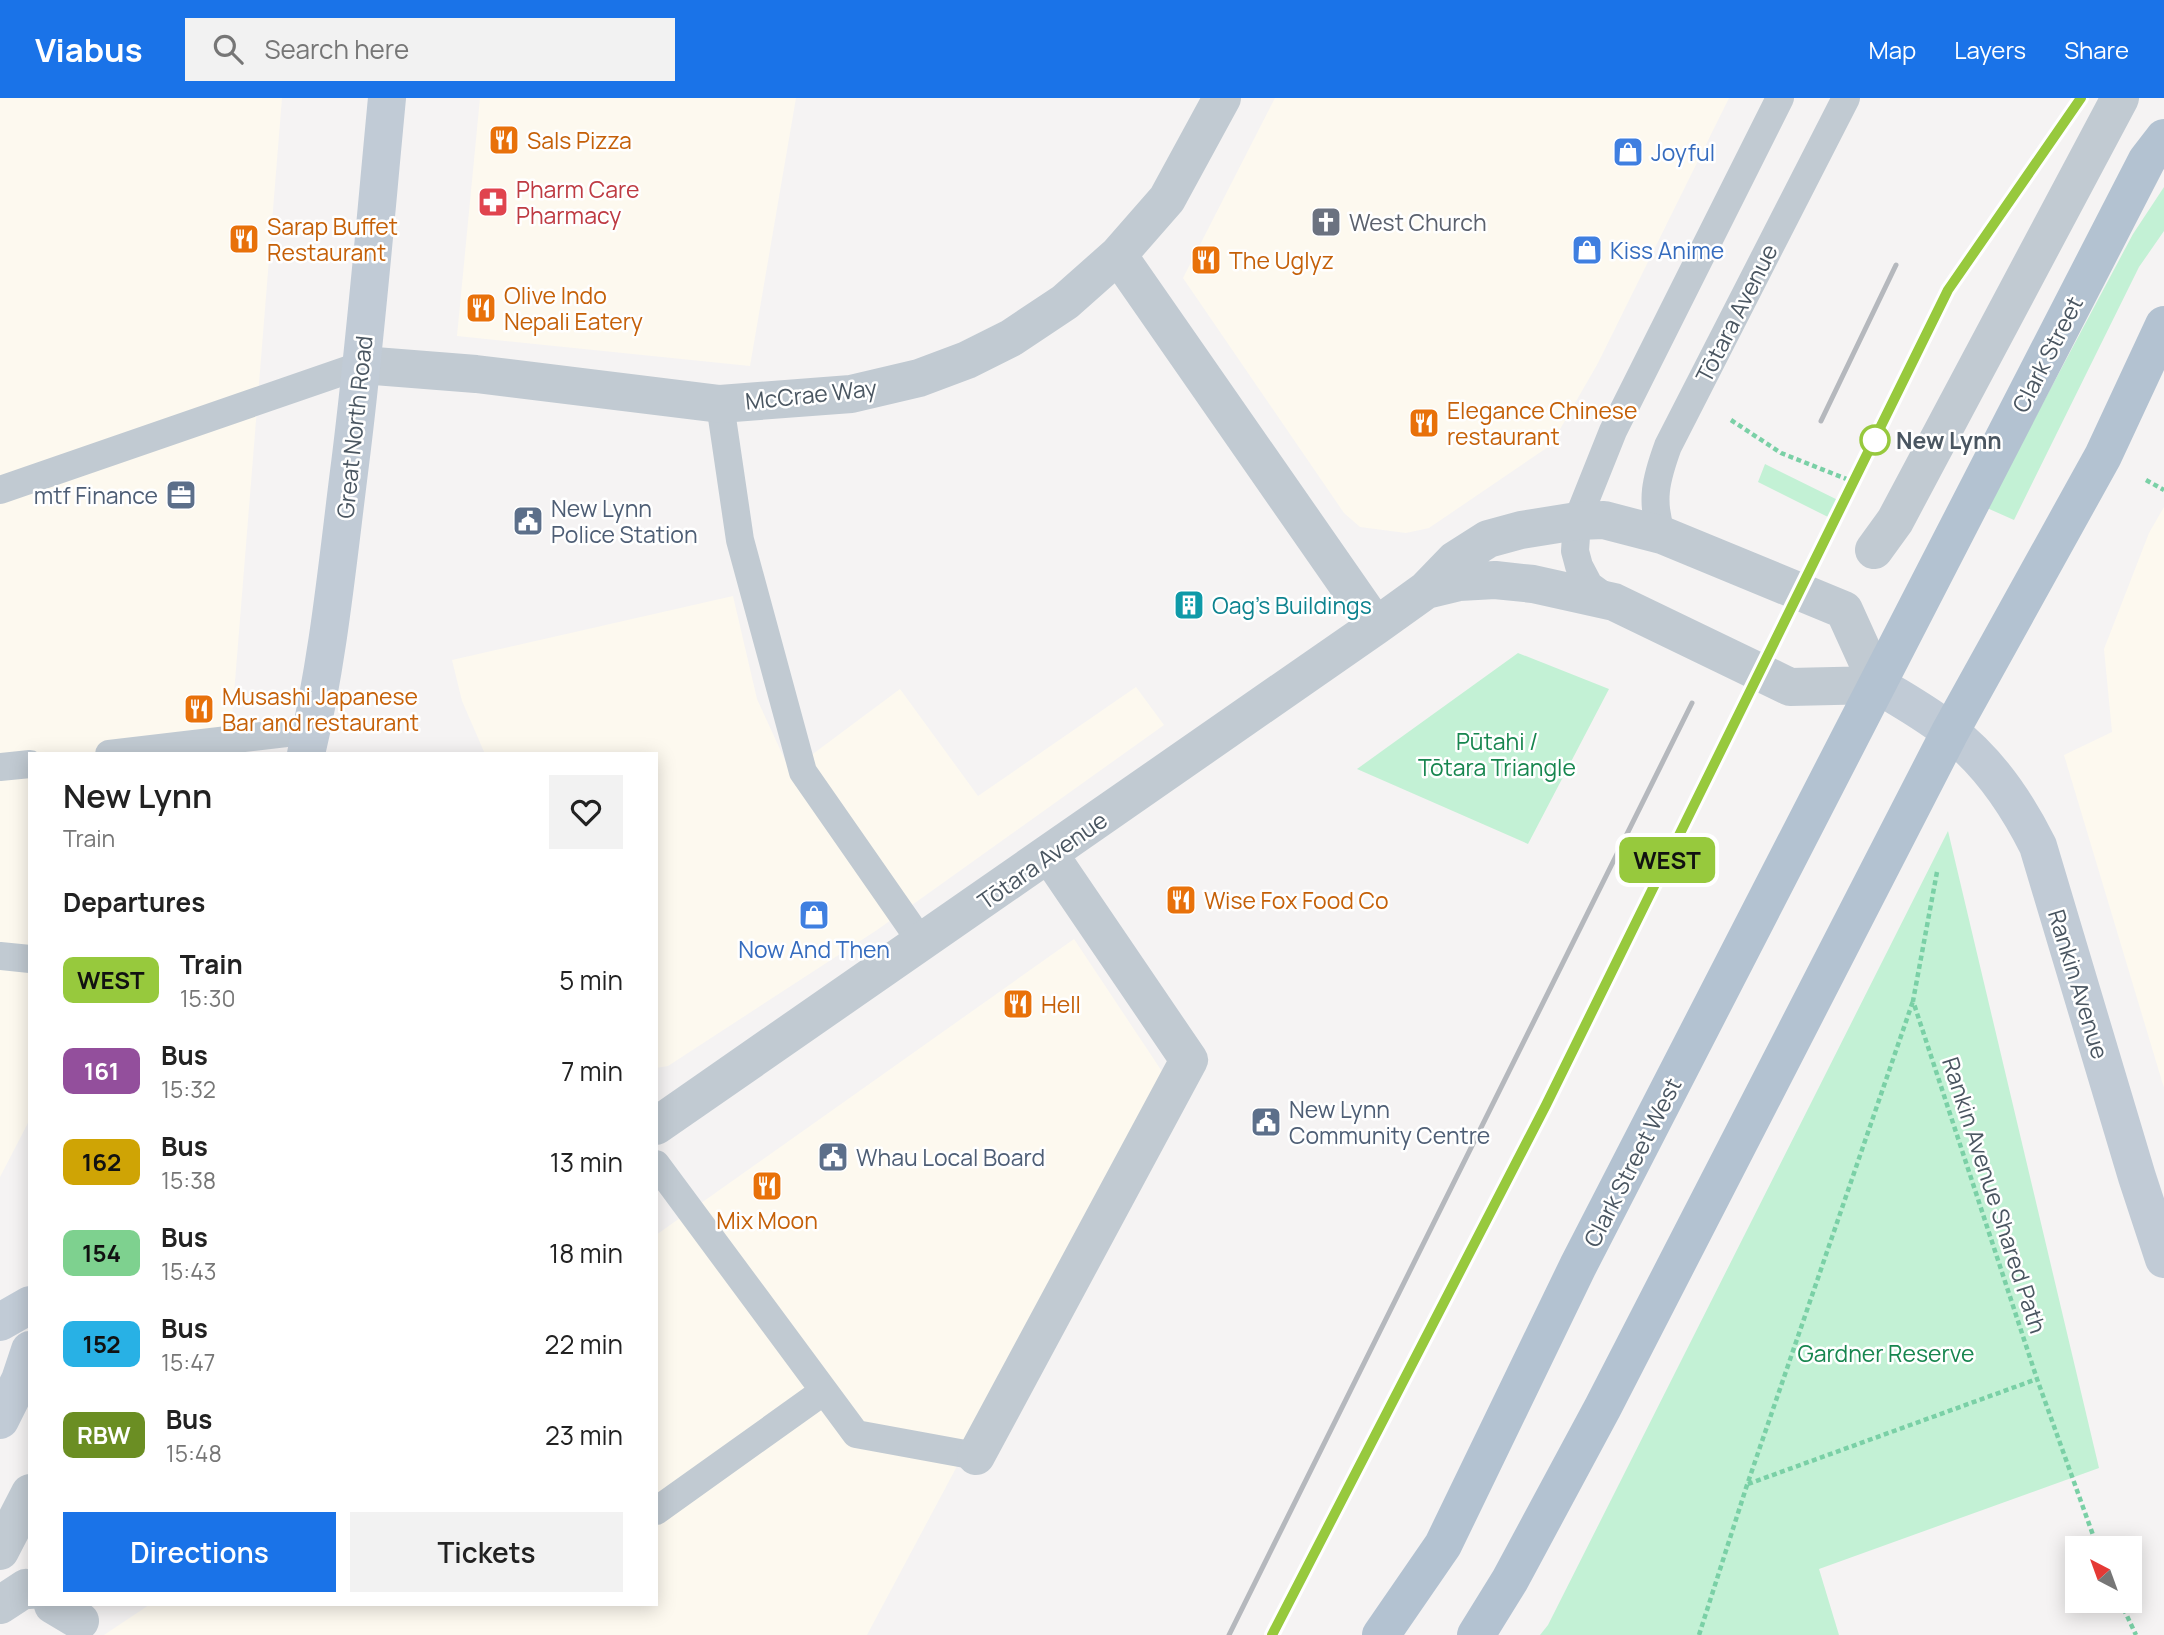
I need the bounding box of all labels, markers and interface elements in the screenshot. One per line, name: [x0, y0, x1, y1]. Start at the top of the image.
search box: [185, 18, 675, 81]
text: Viabus: [35, 27, 143, 72]
icon: search: [209, 30, 247, 68]
text: Search here: [265, 31, 409, 67]
text: Map: [1869, 33, 1916, 66]
text: Layers: [1954, 33, 2026, 66]
text: Share: [2064, 33, 2129, 66]
restaurant icon: Sals Pizza: [487, 123, 521, 157]
place label: Sals Pizza: [527, 124, 632, 156]
shop icon: Joyful: [1611, 135, 1645, 169]
place label: Joyful: [1651, 136, 1715, 168]
place label: Pharm Care Pharmacy: [516, 173, 639, 231]
pharmacy icon: Pharm Care Pharmacy: [476, 185, 510, 219]
church icon: West Church: [1309, 205, 1343, 239]
place label: West Church: [1349, 206, 1487, 238]
place label: Sarap Buffet Restaurant: [267, 210, 398, 268]
restaurant icon: Sarap Buffet Restaurant: [227, 222, 261, 256]
shop icon: Kiss Anime: [1570, 233, 1604, 267]
place label: Kiss Anime: [1610, 234, 1724, 266]
street label: Tōtara Avenue: [1687, 238, 1785, 388]
restaurant icon: The Uglyz: [1189, 243, 1223, 277]
place label: The Uglyz: [1229, 244, 1334, 276]
place label: Olive Indo Nepali Eatery: [504, 279, 643, 337]
street label: Clark Street: [2004, 290, 2090, 418]
restaurant icon: Olive Indo Nepali Eatery: [464, 291, 498, 325]
street label: Great North Road: [328, 334, 380, 520]
street label: McCrae Way: [744, 371, 878, 417]
place label: Elegance Chinese restaurant: [1447, 394, 1637, 452]
restaurant icon: Elegance Chinese restaurant: [1407, 406, 1441, 440]
place label: New Lynn: [1896, 424, 2002, 456]
marker: New Lynn: [1860, 425, 1890, 455]
office icon: mtf Finance: [164, 478, 198, 512]
place label: mtf Finance: [34, 479, 158, 511]
place label: New Lynn Police Station: [551, 492, 698, 550]
public building icon: New Lynn Police Station: [511, 504, 545, 538]
building icon: Oag's Buildings: [1172, 588, 1206, 622]
place label: Oag's Buildings: [1212, 589, 1372, 621]
place label: Musashi Japanese Bar and restaurant: [222, 680, 419, 738]
restaurant icon: Musashi Japanese Bar and restaurant: [182, 692, 216, 726]
park label: Pūtahi / Tōtara Triangle: [1418, 725, 1576, 783]
text: New Lynn: [63, 773, 212, 818]
button: heart: [549, 775, 623, 849]
street label: Tōtara Avenue: [971, 803, 1113, 917]
text: Train: [63, 822, 115, 854]
line badge: WEST: [1618, 837, 1716, 883]
text: WEST: [1633, 843, 1701, 876]
restaurant icon: Wise Fox Food Co: [1164, 883, 1198, 917]
text: Departures: [63, 884, 205, 920]
place label: Wise Fox Food Co: [1204, 884, 1389, 916]
shop icon: Now And Then: [797, 898, 831, 932]
street label: Rankin Avenue: [2041, 905, 2117, 1063]
place label: Now And Then: [738, 933, 890, 965]
text: Train: [180, 946, 243, 982]
text: 5 min: [559, 962, 623, 998]
text: WEST: [77, 963, 145, 996]
text: 15:30: [180, 982, 236, 1014]
restaurant icon: Hell: [1001, 987, 1035, 1021]
place label: Hell: [1041, 988, 1081, 1020]
text: Bus: [161, 1037, 208, 1073]
text: 7 min: [561, 1053, 623, 1089]
street label: Rankin Avenue Shared Path: [1935, 1053, 2055, 1337]
text: 161: [84, 1054, 119, 1087]
street label: Clark Street West: [1576, 1072, 1688, 1252]
text: 15:32: [161, 1073, 216, 1105]
place label: New Lynn Community Centre: [1289, 1093, 1490, 1151]
public building icon: New Lynn Community Centre: [1249, 1105, 1283, 1139]
text: Bus: [161, 1128, 208, 1164]
public building icon: Whau Local Board: [816, 1140, 850, 1174]
place label: Whau Local Board: [856, 1141, 1045, 1173]
text: 13 min: [550, 1144, 623, 1180]
text: 162: [82, 1145, 121, 1178]
text: 15:38: [161, 1164, 216, 1196]
restaurant icon: Mix Moon: [750, 1169, 784, 1203]
place label: Mix Moon: [716, 1204, 818, 1236]
text: Bus: [161, 1219, 208, 1255]
text: 18 min: [549, 1235, 623, 1271]
text: 154: [82, 1236, 121, 1269]
text: 15:43: [161, 1255, 216, 1287]
text: Bus: [161, 1310, 208, 1346]
text: 22 min: [545, 1326, 623, 1362]
text: 152: [82, 1327, 121, 1360]
park label: Gardner Reserve: [1797, 1337, 1975, 1369]
text: 15:47: [161, 1346, 215, 1378]
text: Bus: [166, 1401, 212, 1437]
text: 23 min: [545, 1417, 623, 1453]
text: RBW: [77, 1418, 131, 1451]
text: 15:48: [166, 1437, 222, 1469]
button: Directions: [63, 1512, 336, 1592]
button: Tickets: [350, 1512, 623, 1592]
north arrow: [2065, 1536, 2142, 1614]
map controls: [2065, 1536, 2142, 1613]

